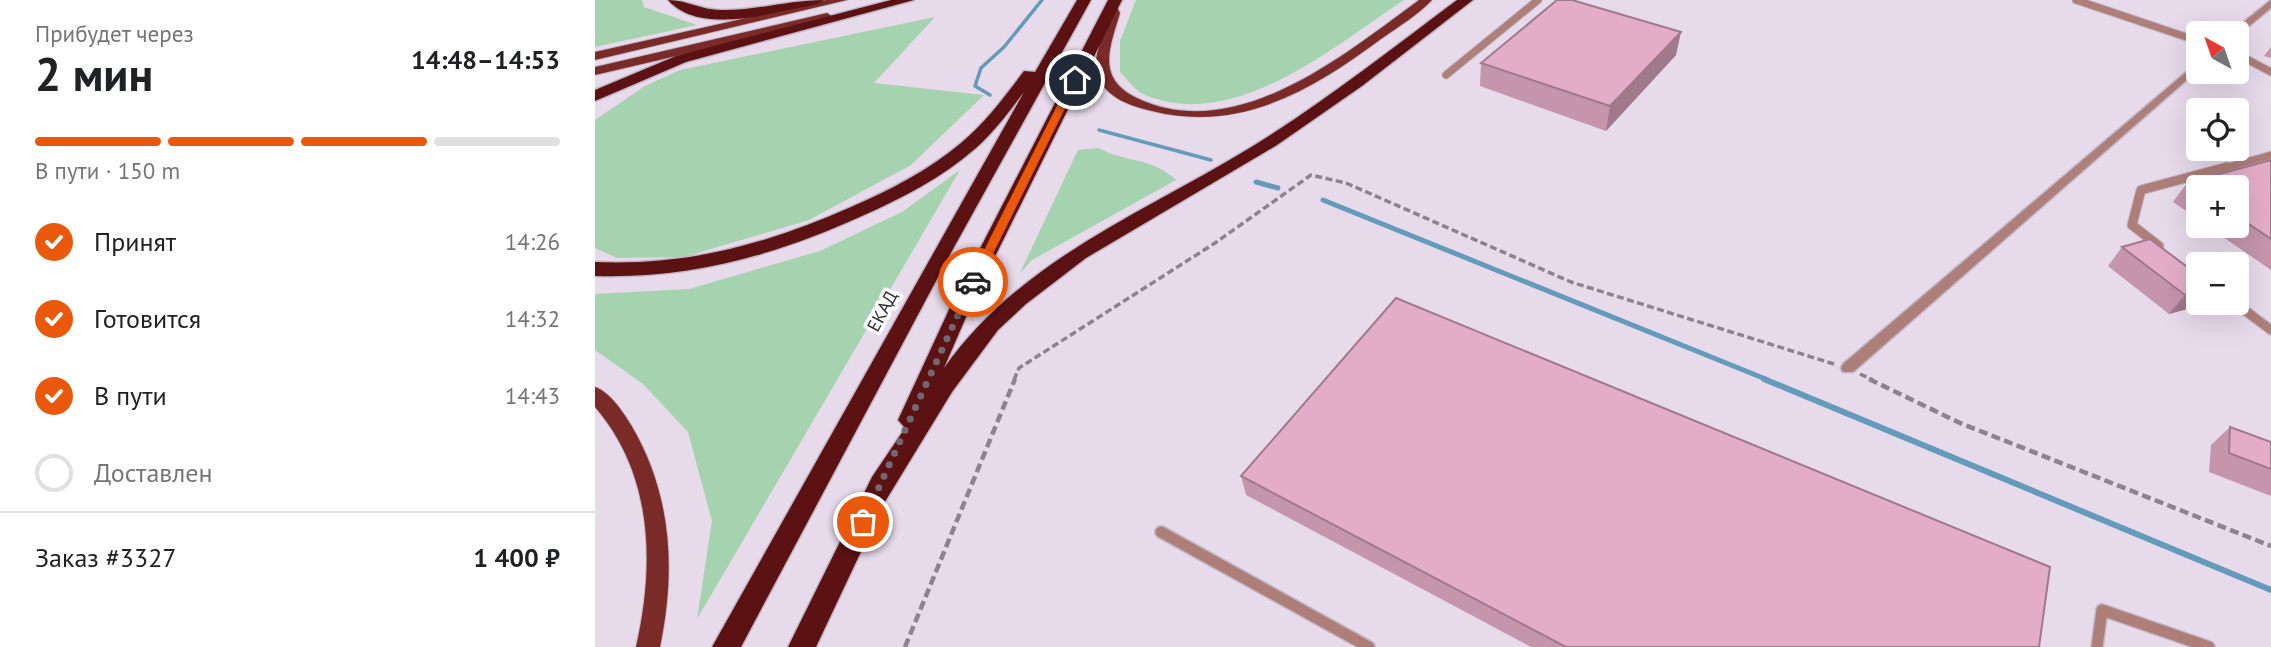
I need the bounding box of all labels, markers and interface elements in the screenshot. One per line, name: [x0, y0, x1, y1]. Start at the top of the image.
text: Прибудет через: [35, 19, 194, 48]
north arrow: [2186, 21, 2249, 84]
map controls: [2186, 21, 2249, 315]
text: 14:48–14:53: [411, 43, 560, 76]
text: 2 мин: [35, 44, 153, 104]
pin: [1045, 50, 1105, 110]
icon: home: [1056, 61, 1094, 99]
button: locate: [2186, 98, 2249, 161]
text: В пути · 150 m: [35, 156, 180, 185]
button: +: [2186, 175, 2249, 238]
icon: check: [35, 223, 73, 261]
text: Принят: [94, 225, 176, 258]
text: 14:26: [505, 227, 560, 256]
courier: [938, 247, 1008, 317]
button: −: [2186, 252, 2249, 315]
icon: car: [954, 263, 992, 301]
street label: ЕКАД: [862, 287, 902, 335]
icon: check: [35, 300, 73, 338]
text: Готовится: [94, 302, 201, 335]
text: 14:32: [505, 304, 560, 333]
icon: check: [35, 377, 73, 415]
text: В пути: [94, 379, 167, 412]
text: 14:43: [505, 381, 560, 410]
text: Доставлен: [94, 456, 213, 489]
pin: [833, 492, 893, 552]
icon: bag: [844, 503, 882, 541]
text: Заказ #3327: [35, 541, 177, 574]
text: 1 400 ₽: [473, 541, 560, 574]

